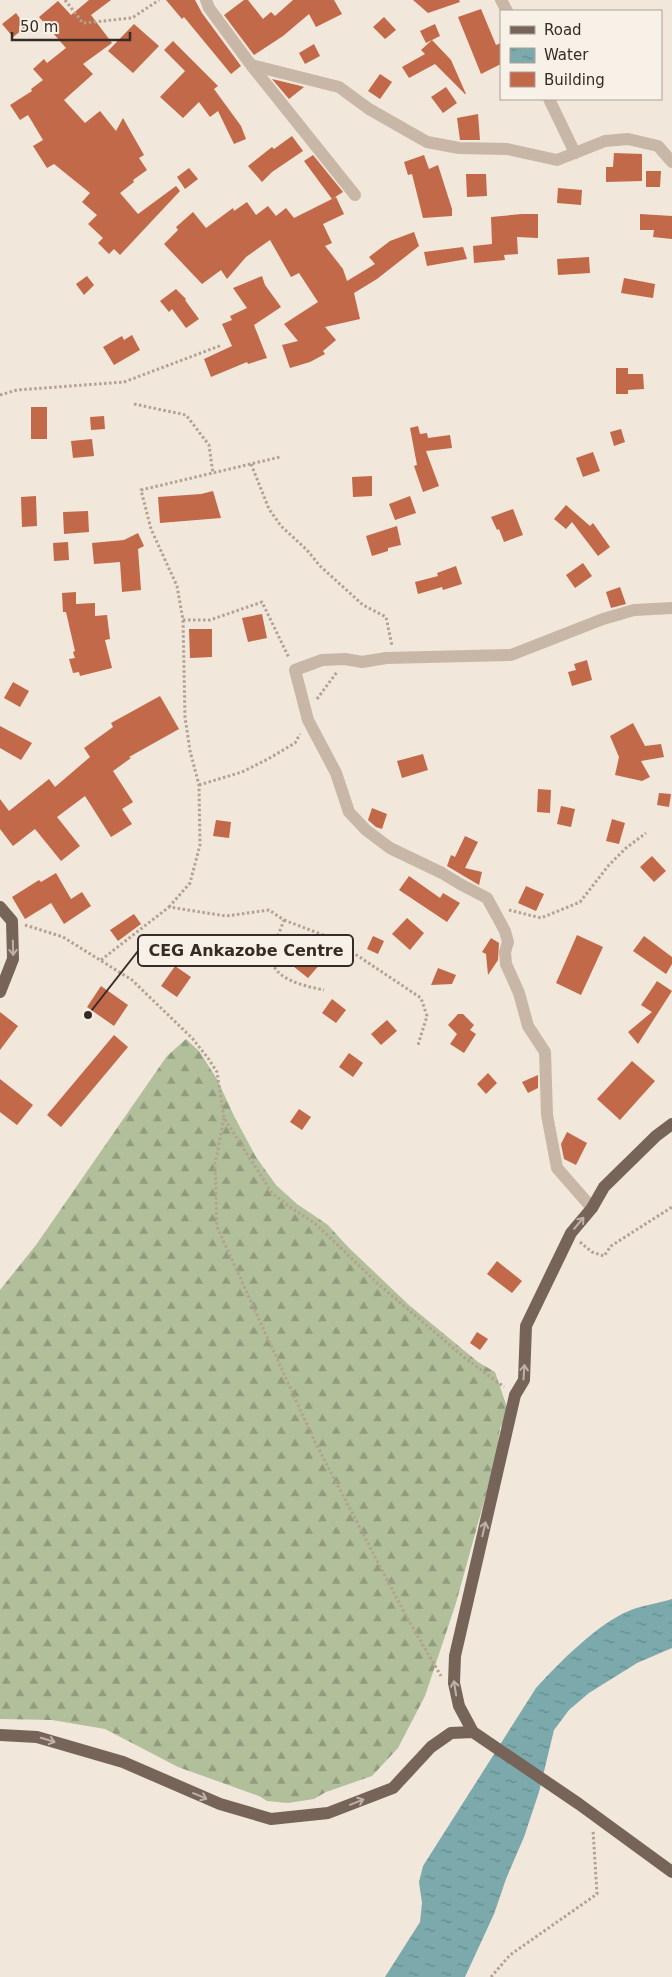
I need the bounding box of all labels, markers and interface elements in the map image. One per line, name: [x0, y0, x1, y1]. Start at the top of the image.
scale bar: [12, 10, 130, 42]
legend: [500, 10, 662, 100]
text: 50 m: [20, 18, 58, 36]
text: Road: [544, 21, 582, 39]
text: Water: [544, 46, 589, 64]
text: Building: [544, 71, 605, 89]
callout: CEG Ankazobe Centre: [138, 935, 353, 966]
one-way arrow: [8, 940, 17, 956]
text: CEG Ankazobe Centre: [148, 941, 344, 960]
one-way arrow: [573, 1217, 584, 1230]
one-way arrow: [520, 1365, 529, 1381]
one-way arrow: [480, 1521, 489, 1537]
one-way arrow: [450, 1680, 460, 1696]
one-way arrow: [40, 1735, 56, 1745]
one-way arrow: [193, 1792, 208, 1801]
one-way arrow: [349, 1797, 364, 1806]

